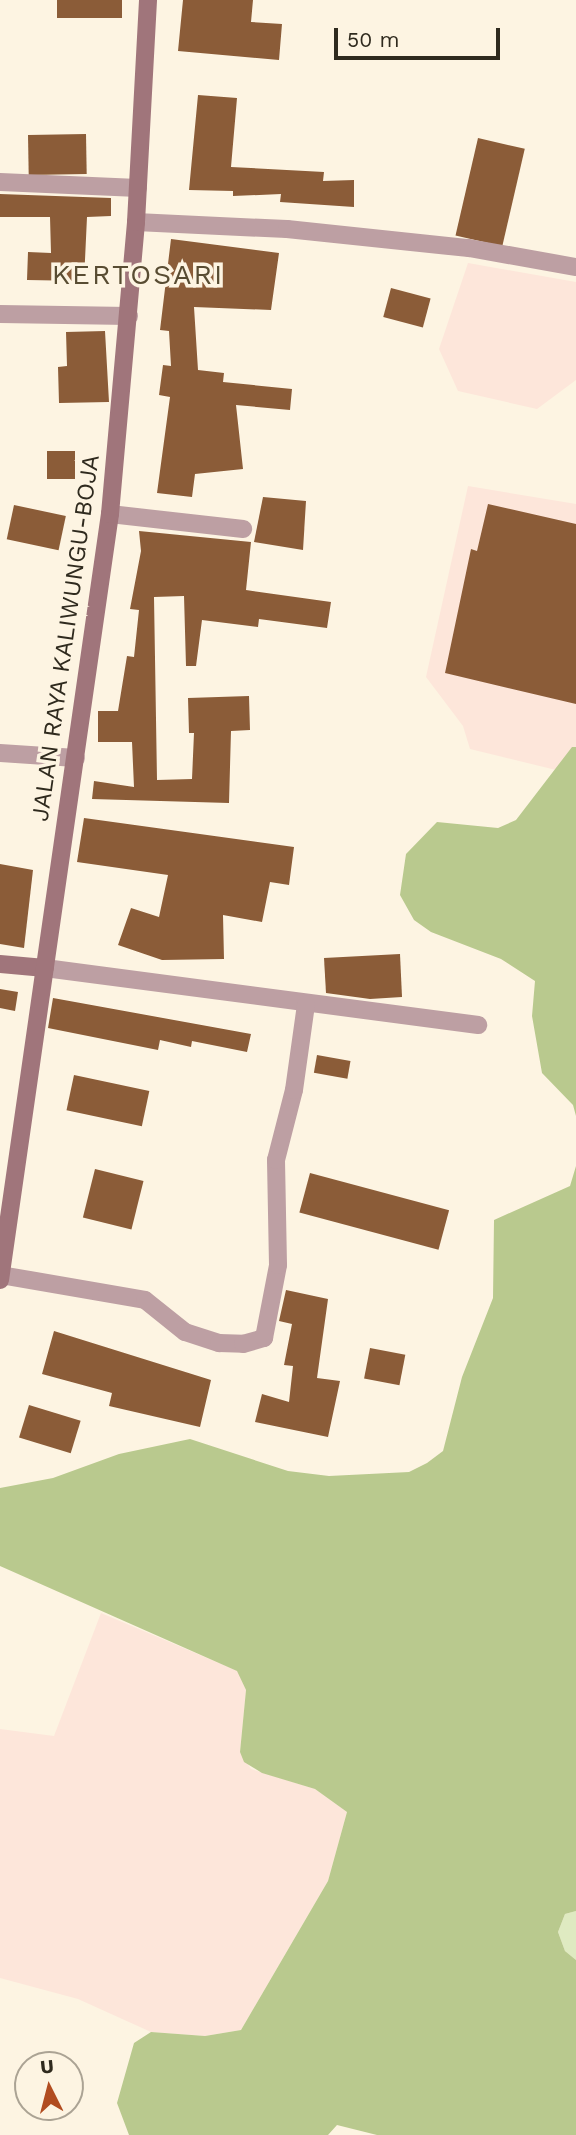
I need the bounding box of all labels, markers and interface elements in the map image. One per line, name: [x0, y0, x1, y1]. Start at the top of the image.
scale bar: [338, 14, 504, 58]
text: 50 m: [347, 27, 399, 52]
district label: KERTOSARI: [53, 258, 223, 292]
street label: JALAN RAYA KALIWUNGU-BOJA: [26, 452, 106, 824]
north arrow: [14, 2051, 84, 2121]
text: U: [39, 2054, 55, 2079]

